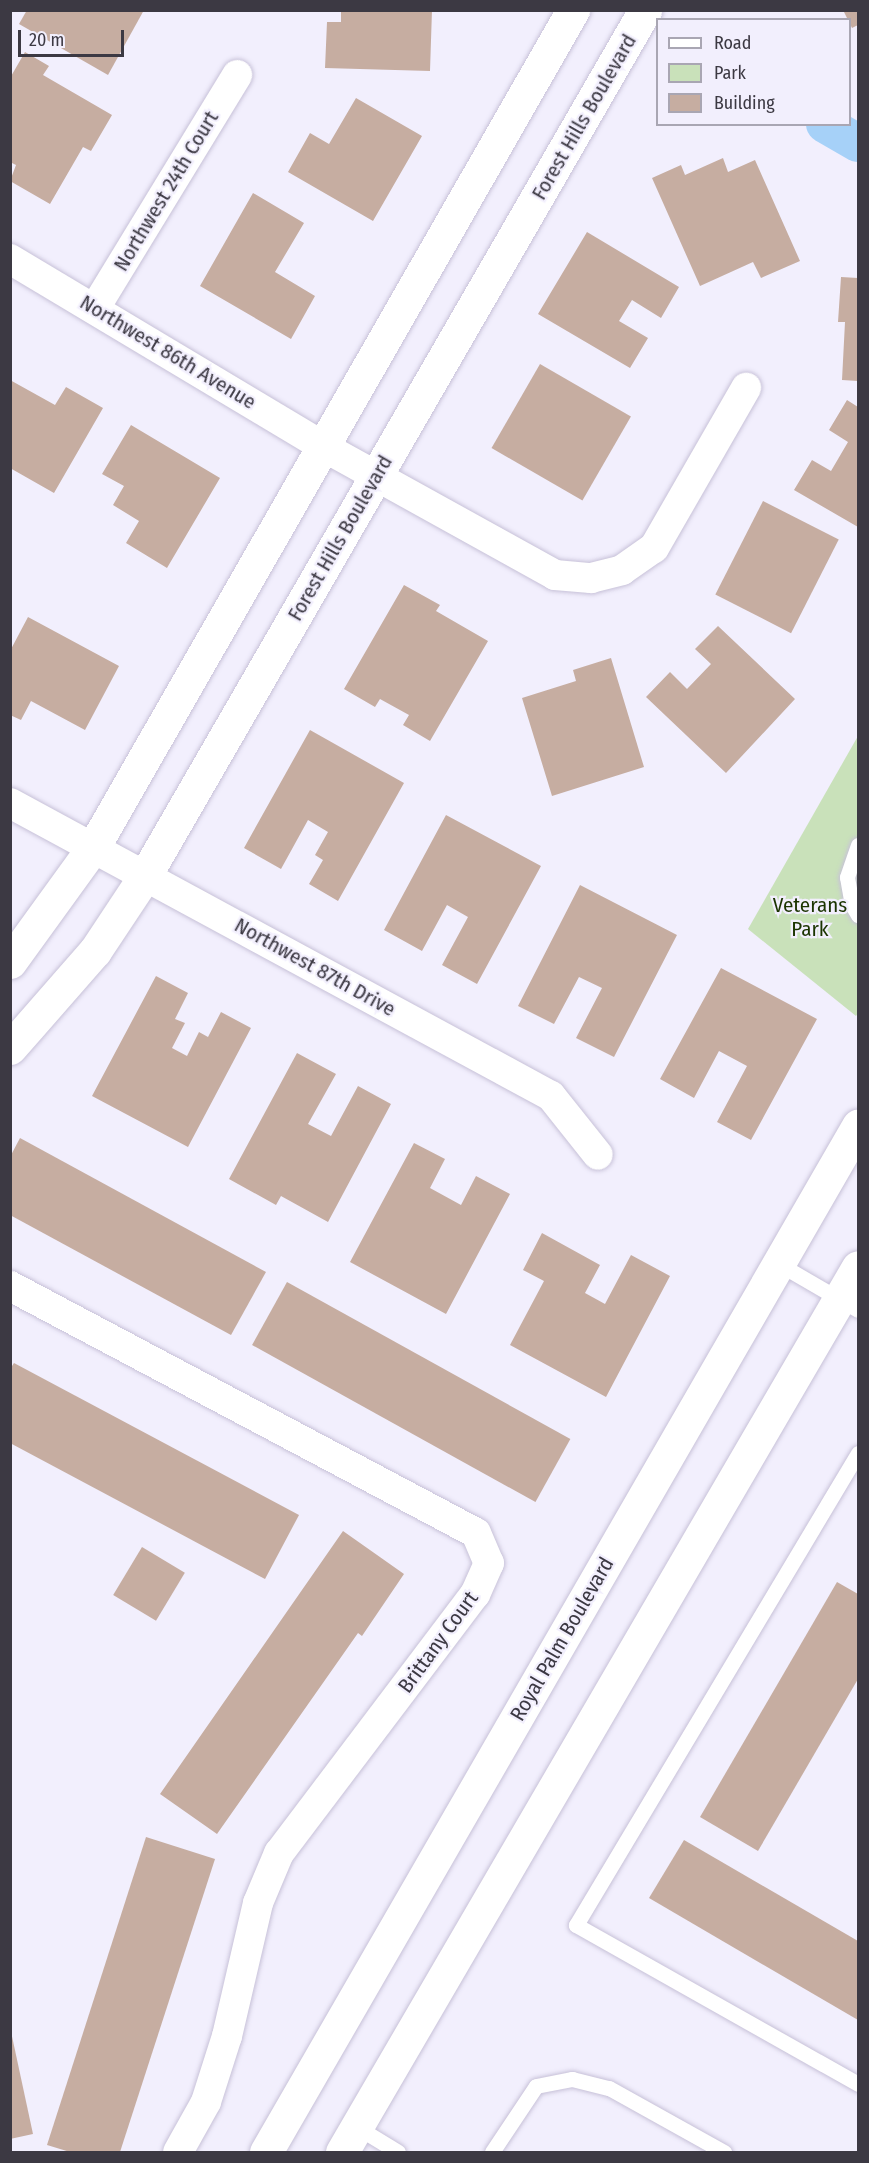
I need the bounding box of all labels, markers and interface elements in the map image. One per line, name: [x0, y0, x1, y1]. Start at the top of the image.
scale bar: [21, 18, 128, 56]
legend: [656, 18, 851, 126]
text: 20 m: [29, 29, 64, 51]
street label: Forest Hills Boulevard: [526, 30, 642, 204]
text: Road: [714, 32, 751, 54]
text: Park: [714, 62, 746, 84]
text: Building: [714, 92, 775, 114]
street label: Northwest 24th Court: [108, 106, 224, 276]
street label: Northwest 86th Avenue: [75, 289, 261, 415]
street label: Forest Hills Boulevard: [282, 451, 398, 625]
park label: Veterans Park: [773, 892, 847, 942]
street label: Northwest 87th Drive: [230, 912, 400, 1022]
street label: Royal Palm Boulevard: [505, 1553, 619, 1725]
street label: Brittany Court: [393, 1586, 483, 1698]

